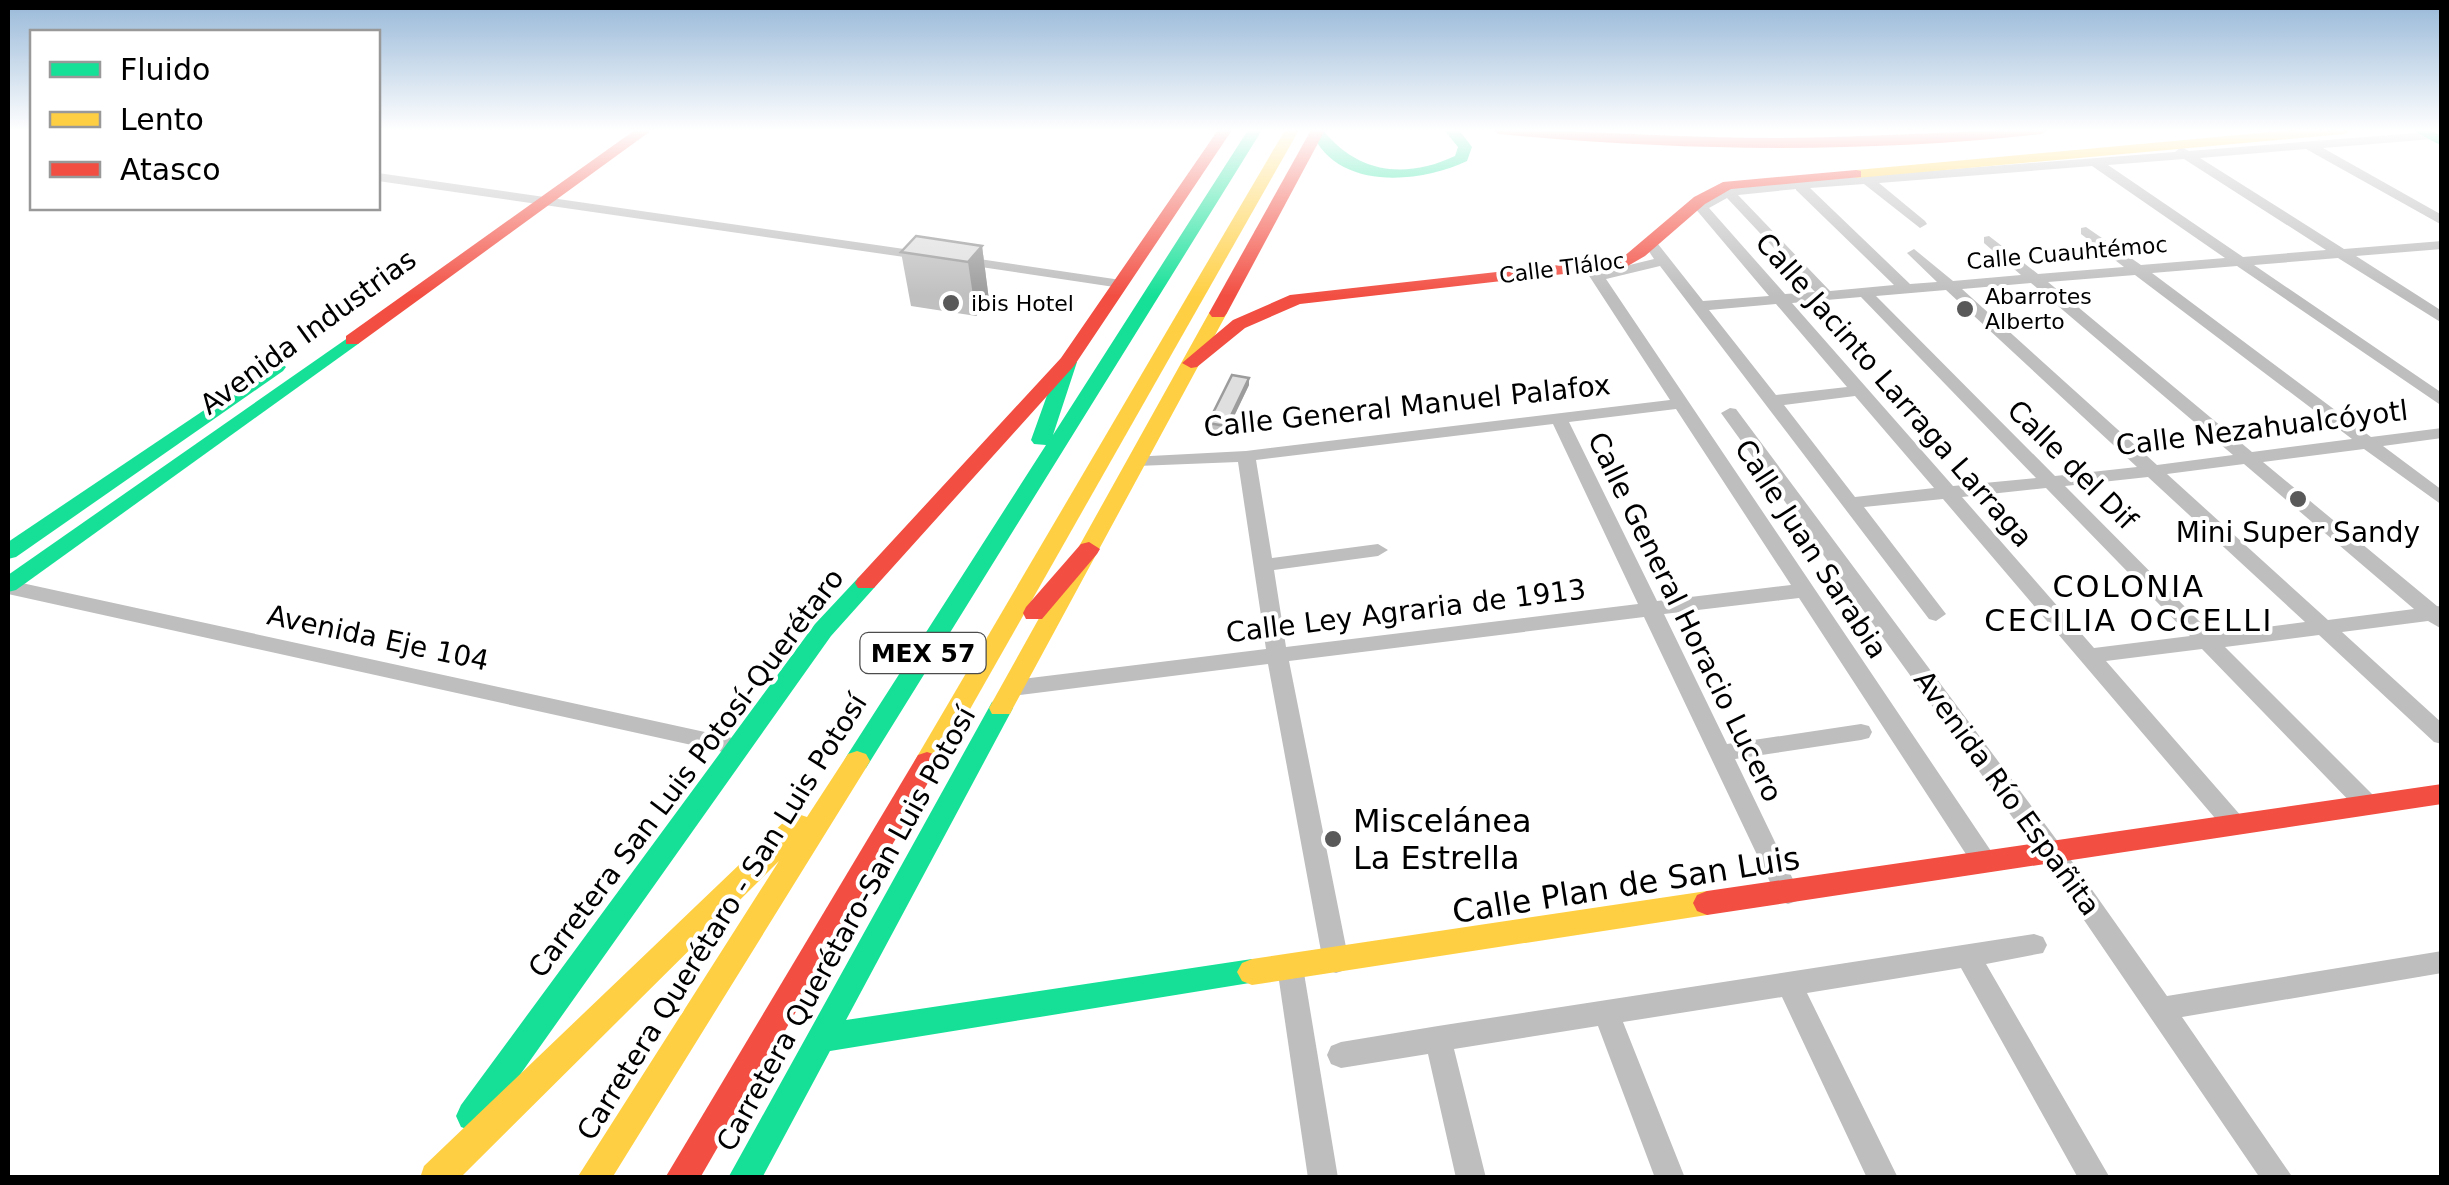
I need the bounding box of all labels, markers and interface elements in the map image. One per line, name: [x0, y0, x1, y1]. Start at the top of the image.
legend: [30, 30, 380, 210]
text: Fluido: [120, 52, 210, 87]
text: Lento: [120, 102, 204, 137]
text: Atasco: [120, 152, 221, 187]
street label: Calle Jacinto Larraga Larraga: [1749, 226, 2039, 554]
street label: Calle Cuauhtémoc: [1966, 232, 2168, 274]
street label: Avenida Industrias: [194, 243, 422, 421]
street label: Calle Tláloc: [1498, 248, 1626, 288]
place label: Abarrotes Alberto: [1985, 284, 2092, 334]
place label: ibis Hotel: [971, 291, 1074, 316]
marker: ibis Hotel: [940, 292, 962, 314]
marker: Abarrotes Alberto: [1954, 298, 1976, 320]
street label: Calle General Manuel Palafox: [1202, 368, 1612, 444]
street label: Calle del Dif: [2000, 393, 2144, 537]
street label: Calle Nezahualcóyotl: [2114, 394, 2410, 462]
street label: Calle General Horacio Lucero: [1581, 427, 1789, 807]
street label: Calle Juan Sarabia: [1728, 433, 1894, 665]
marker: Mini Super Sandy: [2287, 488, 2309, 510]
place label: Mini Super Sandy: [2176, 516, 2420, 549]
street label: Carretera San Luis Potosí-Querétaro: [521, 562, 851, 984]
district label: COLONIA CECILIA OCCELLI: [1984, 569, 2274, 638]
street label: Calle Ley Agraria de 1913: [1224, 573, 1588, 649]
street label: Avenida Eje 104: [264, 598, 492, 678]
road number: MEX 57: [860, 633, 986, 673]
street label: Avenida Río Españita: [1907, 664, 2107, 922]
street label: Carretera Querétaro - San Luis Potosí: [570, 687, 874, 1146]
street label: Carretera Querétaro-San Luis Potosí: [710, 700, 983, 1157]
place label: Miscelánea La Estrella: [1353, 802, 1532, 877]
marker: Miscelánea La Estrella: [1322, 828, 1344, 850]
street label: Calle Plan de San Luis: [1449, 839, 1803, 931]

